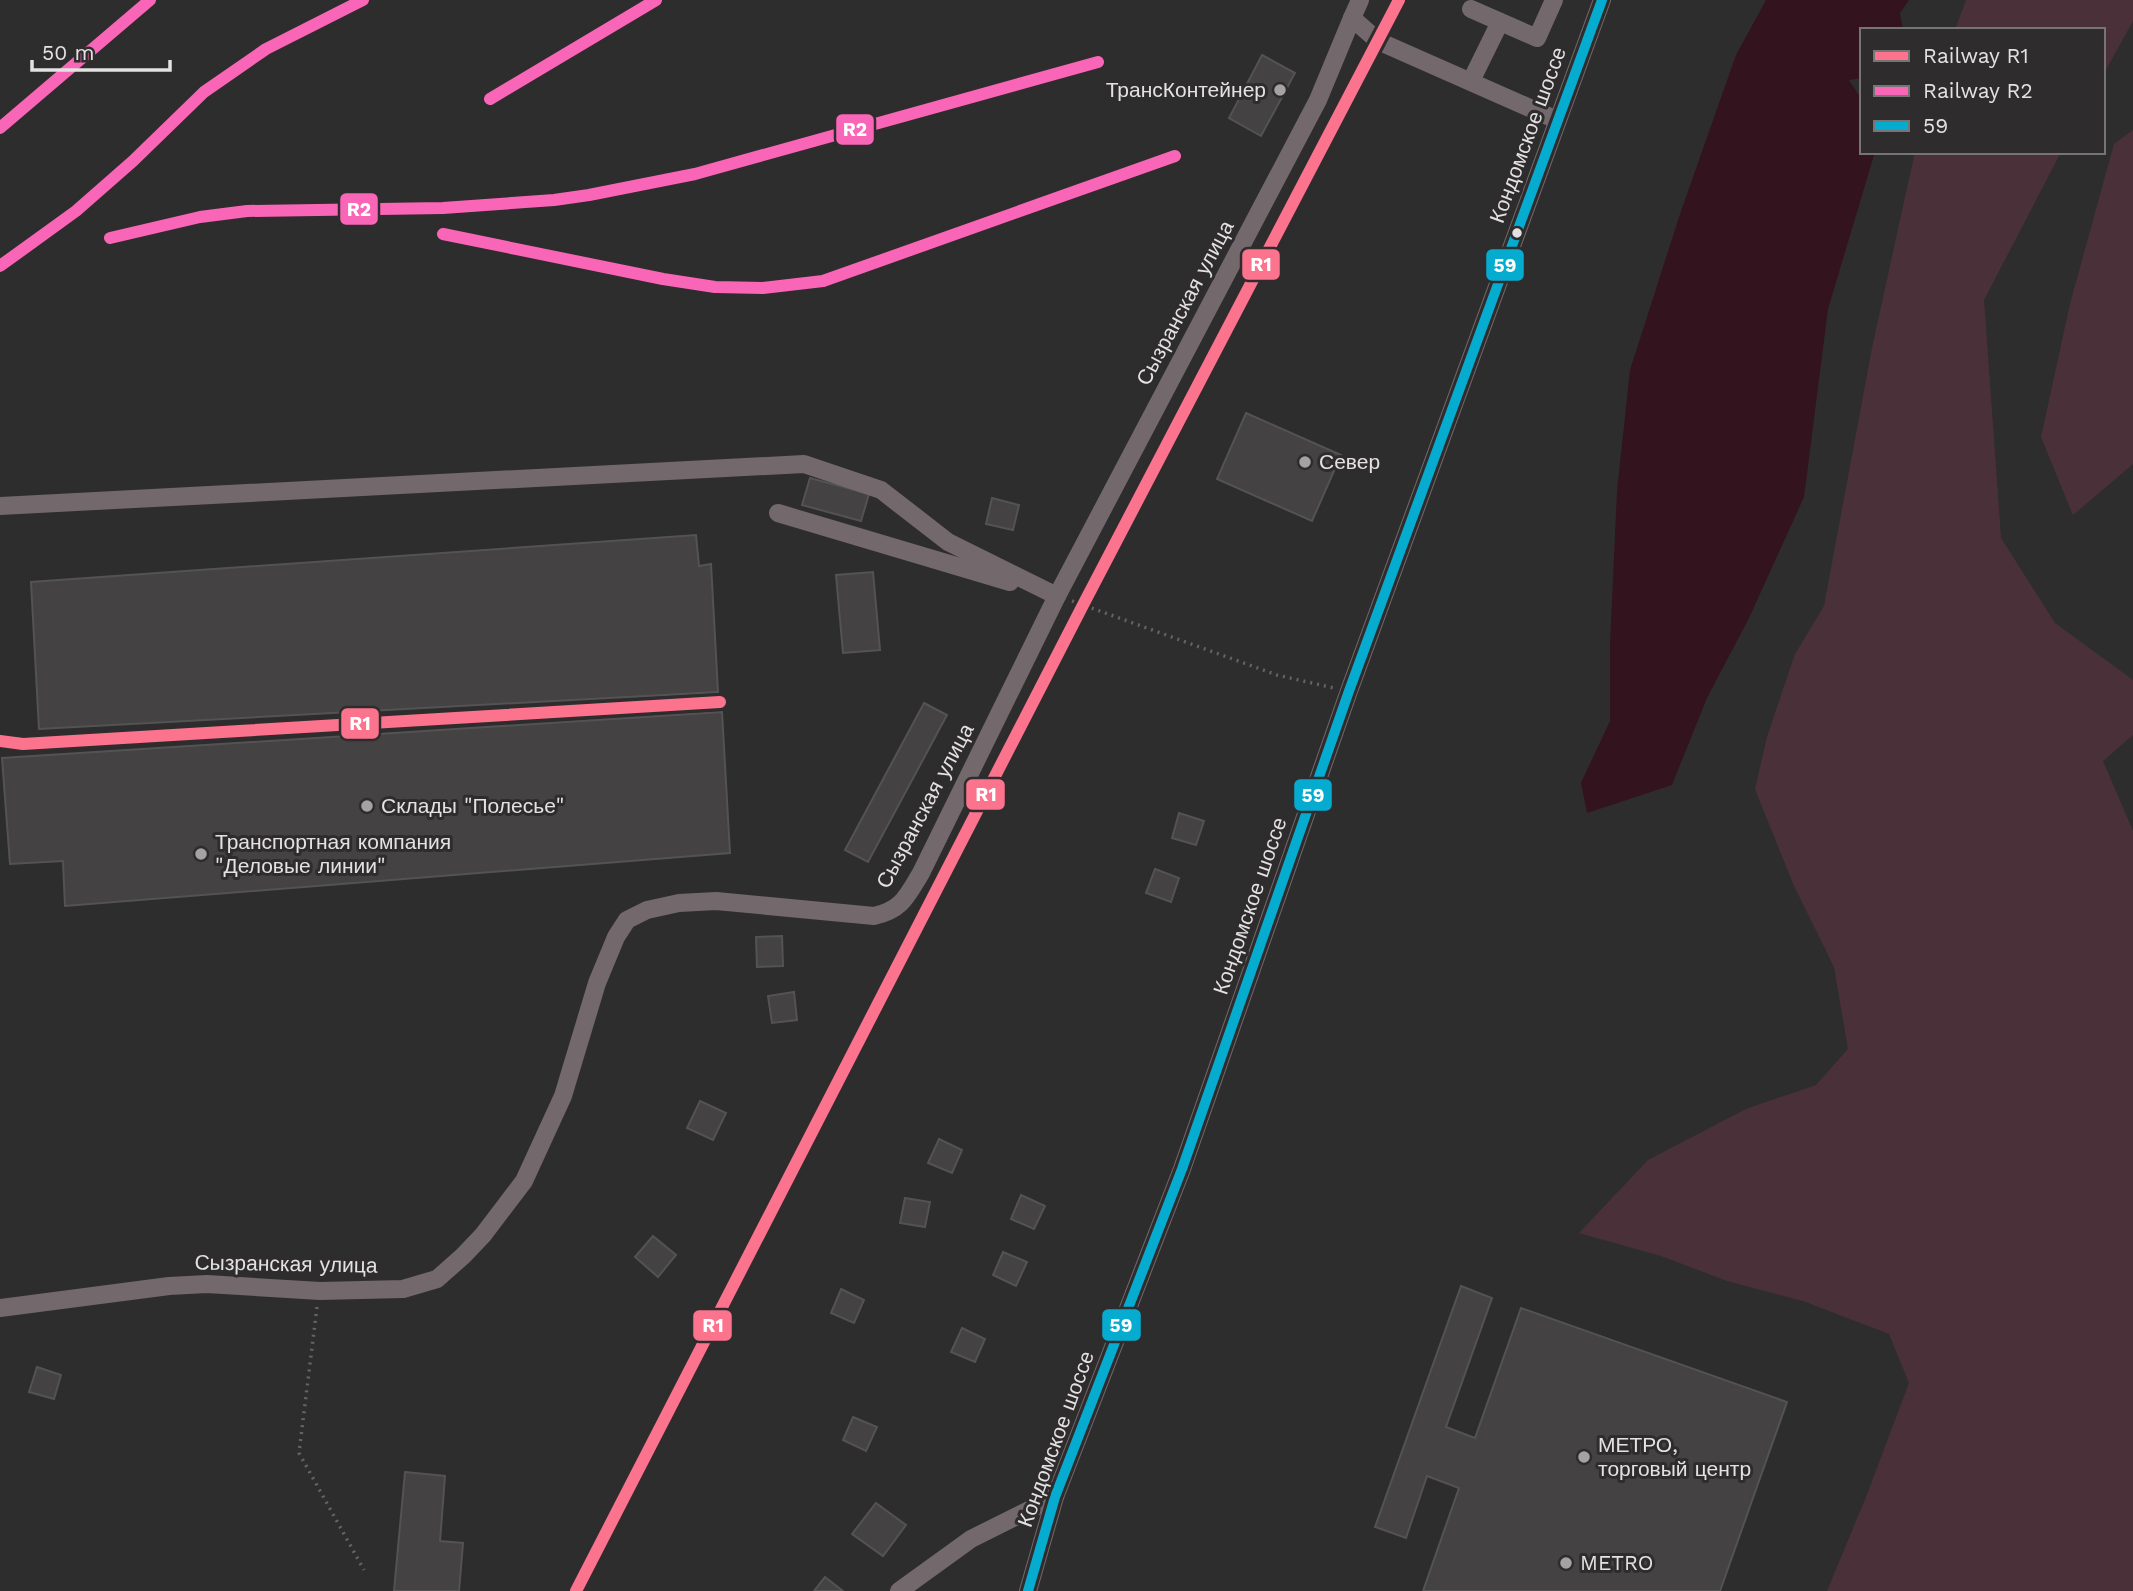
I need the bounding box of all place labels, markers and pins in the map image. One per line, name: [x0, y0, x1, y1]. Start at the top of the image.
place label: ТрансКонтейнер: [1106, 77, 1266, 102]
marker: ТрансКонтейнер: [1272, 82, 1288, 98]
unlabelled marker: [1510, 226, 1524, 240]
place label: Север: [1319, 449, 1380, 474]
marker: Север: [1297, 454, 1313, 470]
place label: Склады "Полесье": [381, 793, 564, 818]
marker: Склады "Полесье": [359, 798, 375, 814]
place label: Транспортная компания "Деловые линии": [215, 829, 451, 878]
marker: Транспортная компания "Деловые линии": [193, 846, 209, 862]
place label: МЕТРО, торговый центр: [1598, 1432, 1751, 1481]
marker: МЕТРО, торговый центр: [1576, 1449, 1592, 1465]
place label: METRO: [1580, 1550, 1654, 1575]
marker: METRO: [1558, 1555, 1574, 1571]

